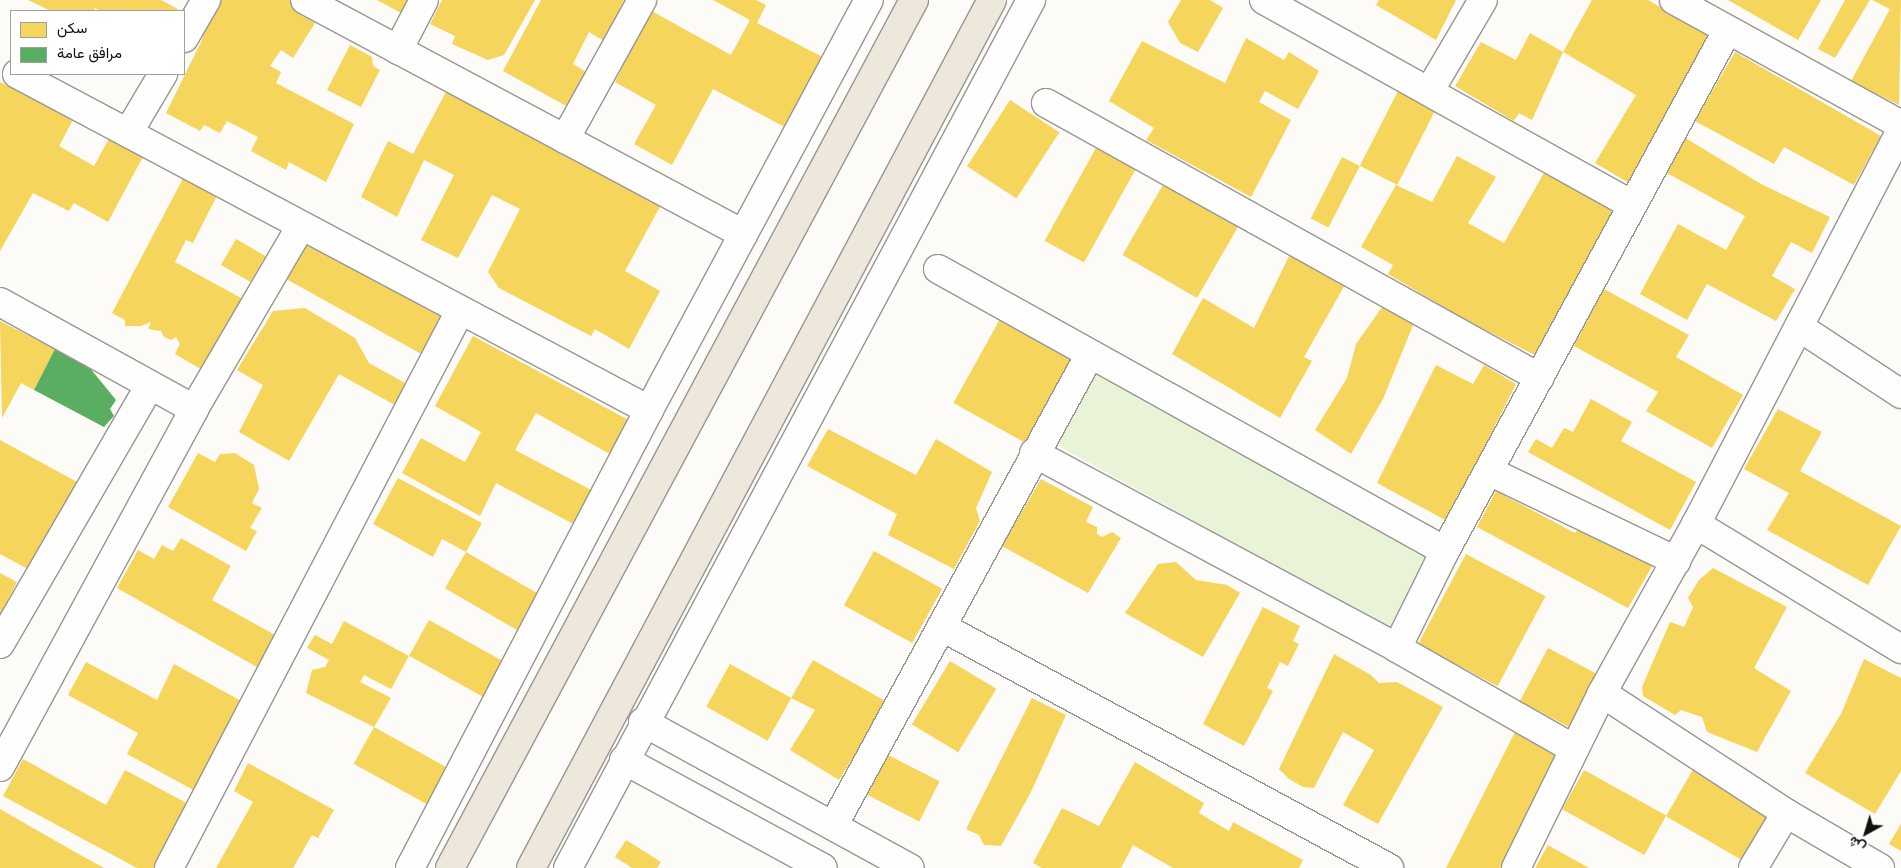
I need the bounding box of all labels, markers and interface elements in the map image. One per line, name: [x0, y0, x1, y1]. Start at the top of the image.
legend: [10, 10, 185, 75]
text: سكن: [57, 18, 87, 37]
text: مرافق عامة: [57, 43, 122, 62]
north arrow: [1841, 808, 1891, 858]
text: ش: [1844, 832, 1869, 857]

